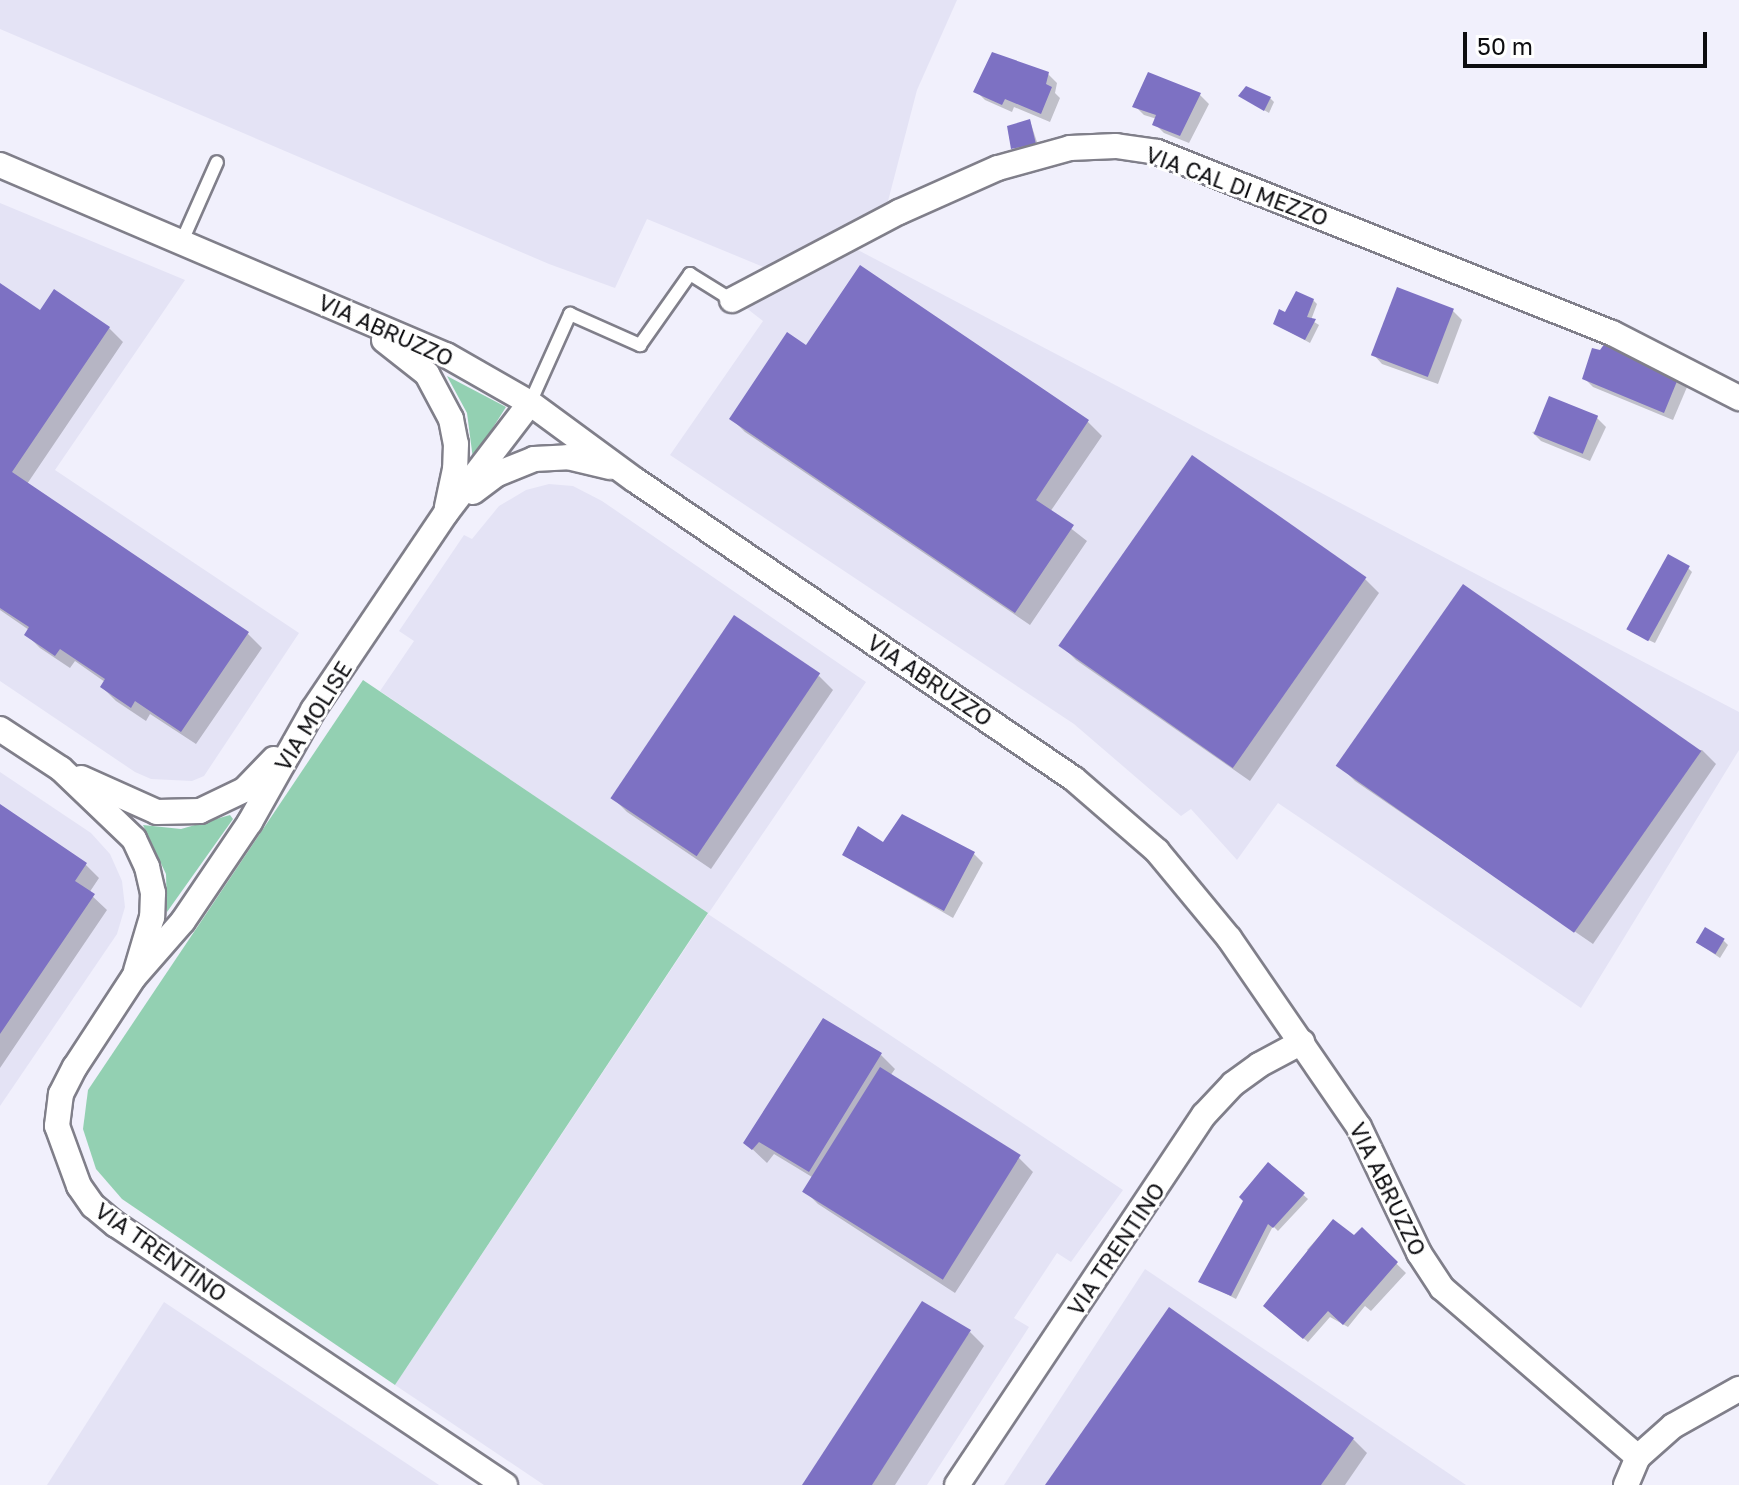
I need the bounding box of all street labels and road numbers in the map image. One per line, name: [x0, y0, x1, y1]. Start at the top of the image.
street label: VIA CAL DI MEZZO: [1142, 141, 1332, 231]
street label: VIA ABRUZZO: [314, 288, 458, 372]
street label: VIA ABRUZZO: [863, 629, 997, 731]
street label: VIA MOLISE: [269, 656, 357, 776]
street label: VIA ABRUZZO: [1344, 1118, 1432, 1260]
street label: VIA TRENTINO: [1062, 1178, 1170, 1320]
street label: VIA TRENTINO: [90, 1197, 232, 1307]

